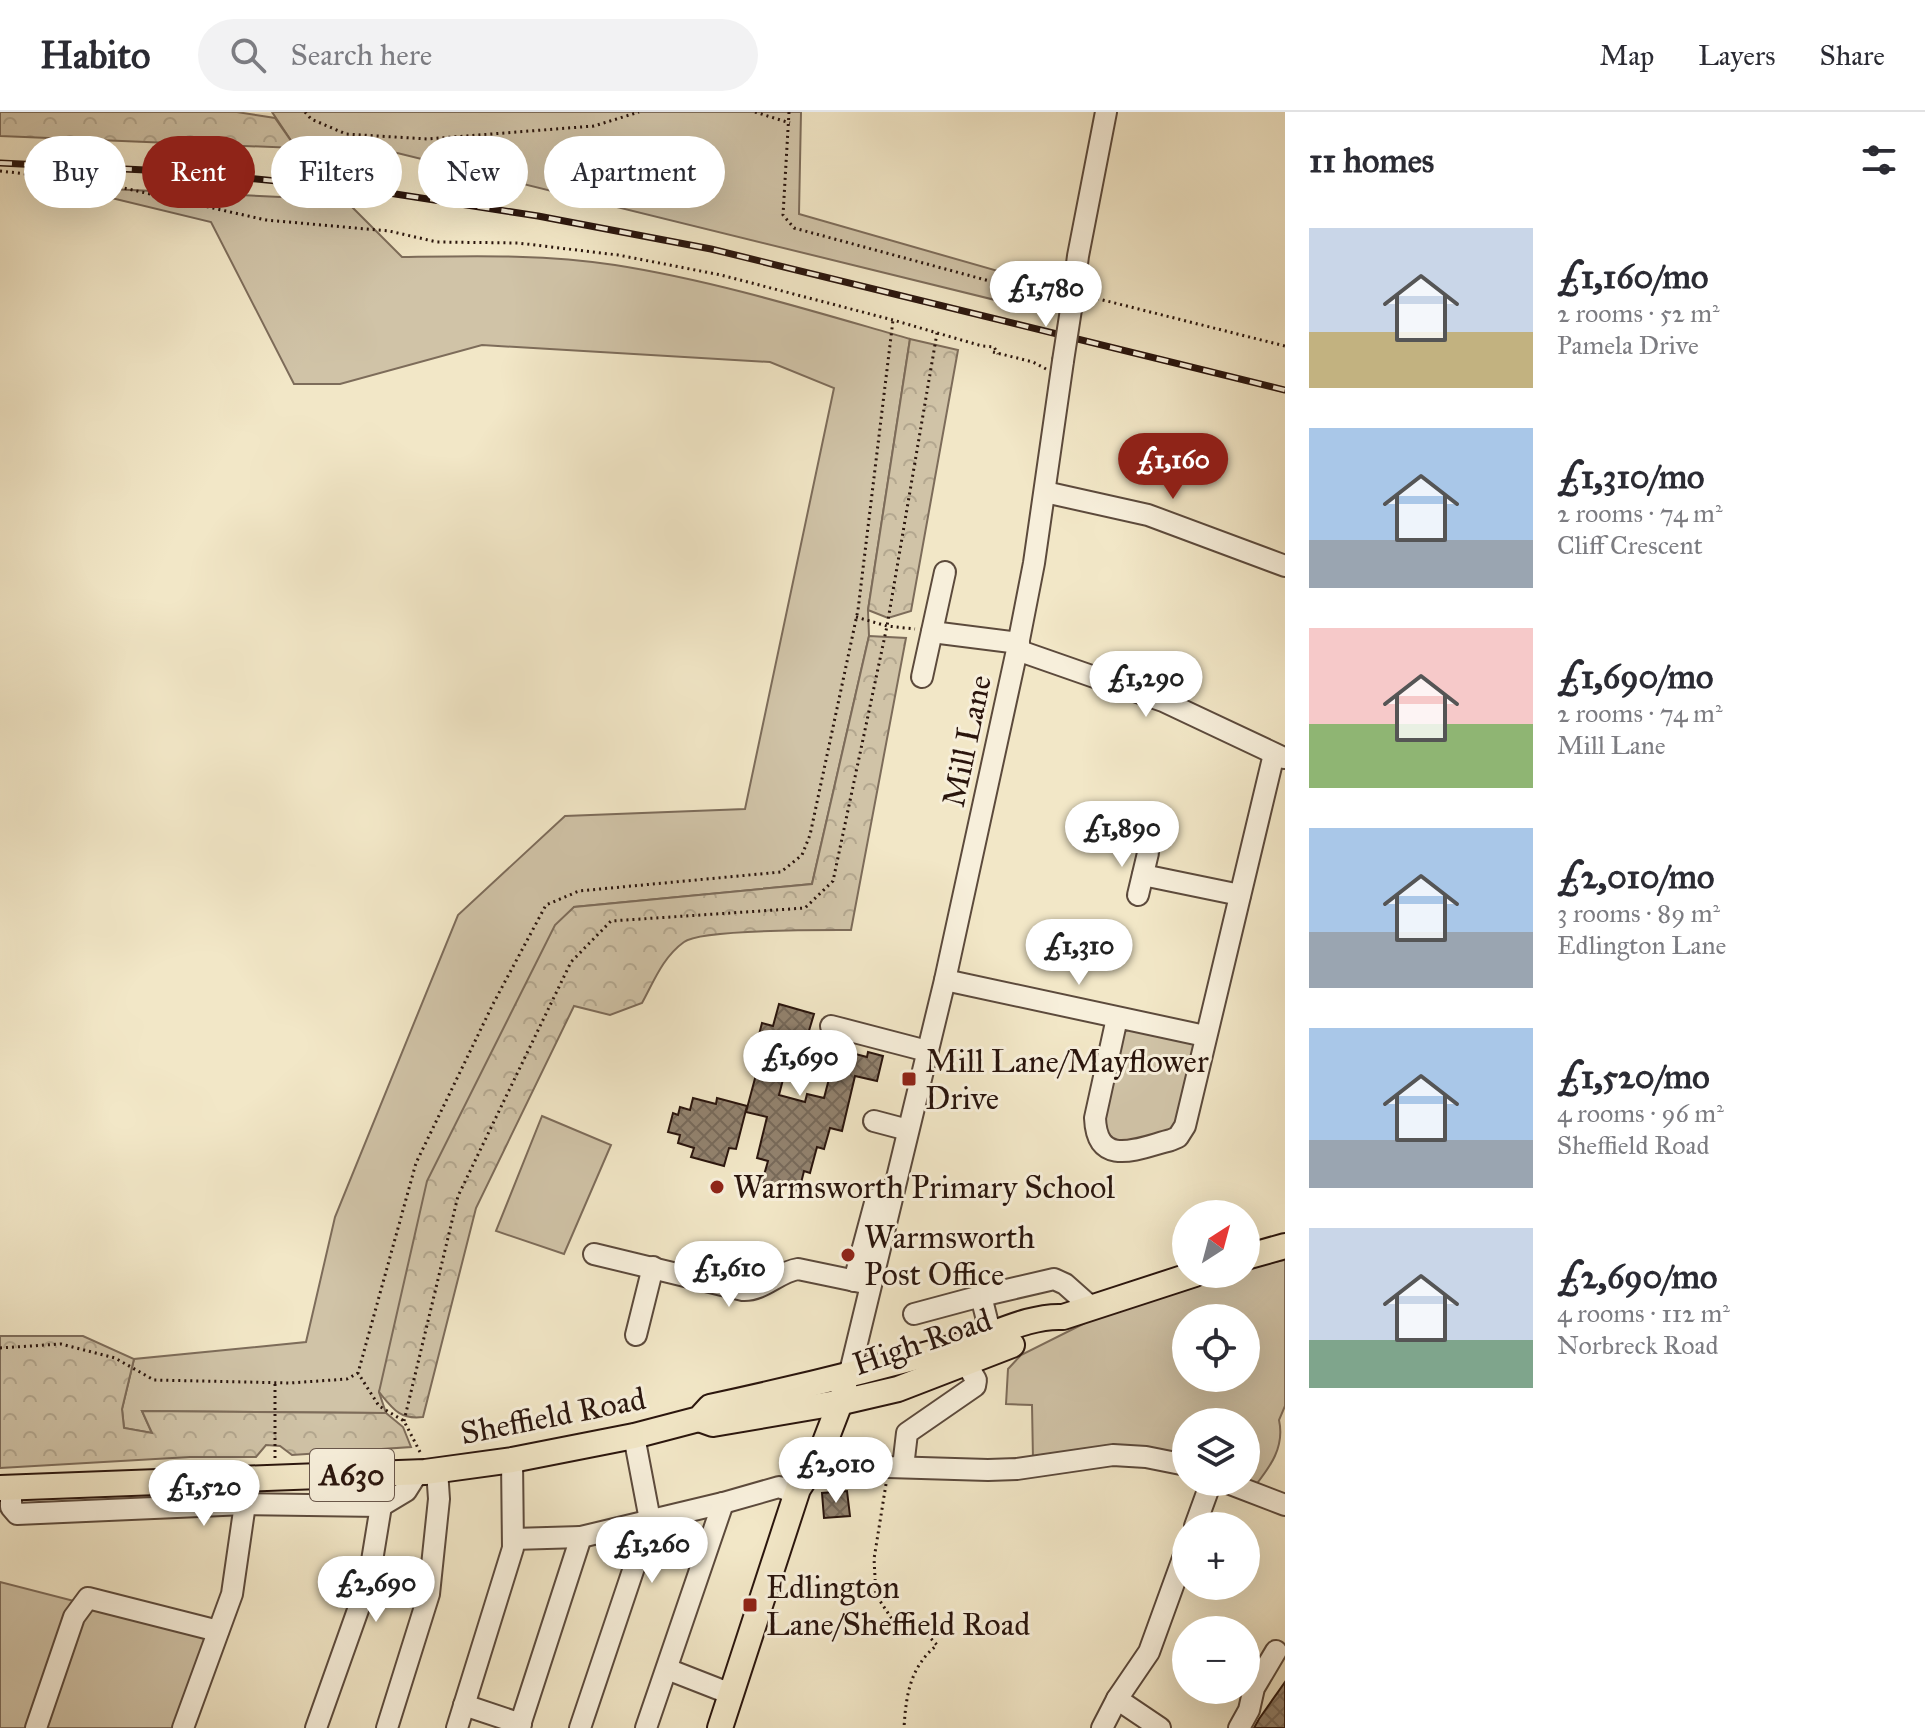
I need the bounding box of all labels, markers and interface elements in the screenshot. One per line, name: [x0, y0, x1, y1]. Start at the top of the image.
search box: [198, 19, 758, 91]
text: Habito: [40, 32, 150, 78]
icon: search: [226, 33, 270, 77]
text: Search here: [290, 37, 432, 73]
text: Map: [1599, 38, 1654, 73]
text: Layers: [1698, 38, 1776, 73]
text: Share: [1820, 38, 1885, 73]
chip: Buy: [24, 136, 126, 208]
chip: Rent: [142, 136, 255, 208]
chip: Filters: [271, 136, 402, 208]
chip: New: [418, 136, 528, 208]
chip: Apartment: [544, 136, 725, 208]
icon: filters: [1857, 138, 1901, 182]
text: 11 homes: [1309, 140, 1434, 181]
text: £1,160/mo: [1557, 256, 1708, 297]
icon: home: [1373, 260, 1469, 356]
pin: £1,780: [981, 261, 1111, 329]
text: £1,780: [1008, 271, 1084, 303]
text: 2 rooms · 52 m²: [1557, 297, 1720, 329]
text: Pamela Drive: [1557, 329, 1699, 361]
pin: £1,160: [1108, 433, 1238, 501]
text: £1,160: [1136, 443, 1210, 475]
text: £1,310/mo: [1557, 456, 1705, 497]
icon: home: [1373, 460, 1469, 556]
text: 2 rooms · 74 m²: [1557, 497, 1723, 529]
text: Cliff Crescent: [1557, 529, 1703, 561]
pin: £1,290: [1081, 651, 1211, 719]
text: £1,690/mo: [1557, 656, 1713, 697]
icon: home: [1373, 660, 1469, 756]
text: £1,290: [1108, 661, 1184, 693]
street label: Mill Lane: [934, 672, 1000, 810]
text: 2 rooms · 74 m²: [1557, 697, 1723, 729]
text: Mill Lane: [1557, 729, 1666, 761]
pin: £1,890: [1057, 801, 1187, 869]
text: £1,890: [1083, 811, 1161, 843]
text: £2,010/mo: [1557, 856, 1714, 897]
icon: home: [1373, 860, 1469, 956]
text: 3 rooms · 89 m²: [1557, 897, 1720, 929]
pin: £1,310: [1014, 919, 1144, 987]
text: £1,310: [1044, 929, 1114, 961]
text: Edlington Lane: [1557, 929, 1726, 961]
pin: £1,690: [735, 1030, 865, 1098]
text: £1,690: [761, 1040, 839, 1072]
place label: Mill Lane/Mayflower Drive: [925, 1042, 1209, 1118]
text: £1,520/mo: [1557, 1056, 1710, 1097]
icon: home: [1373, 1060, 1469, 1156]
marker: Mill Lane/Mayflower Drive: [900, 1070, 918, 1088]
text: 4 rooms · 96 m²: [1557, 1097, 1724, 1129]
text: Sheffield Road: [1557, 1129, 1710, 1161]
place label: Warmsworth Primary School: [733, 1168, 1115, 1207]
marker: Warmsworth Primary School: [708, 1178, 726, 1196]
north arrow: [1172, 1200, 1260, 1288]
map controls: [1172, 1200, 1260, 1704]
place label: Warmsworth Post Office: [864, 1218, 1035, 1294]
pin: £1,610: [664, 1241, 794, 1309]
marker: Warmsworth Post Office: [839, 1246, 857, 1264]
text: £1,610: [692, 1251, 766, 1283]
text: £2,690/mo: [1557, 1256, 1717, 1297]
icon: home: [1373, 1260, 1469, 1356]
text: 4 rooms · 112 m²: [1557, 1297, 1730, 1329]
street label: High Road: [847, 1300, 997, 1384]
button: locate: [1172, 1304, 1260, 1392]
text: Norbreck Road: [1557, 1329, 1719, 1361]
street label: Sheffield Road: [457, 1379, 649, 1453]
button: layers: [1172, 1408, 1260, 1496]
pin: £2,010: [771, 1437, 901, 1505]
text: £2,010: [797, 1447, 875, 1479]
road number: A630: [310, 1449, 394, 1501]
pin: £1,520: [139, 1460, 269, 1528]
text: £1,520: [167, 1470, 241, 1502]
button: +: [1172, 1512, 1260, 1600]
pin: £1,260: [587, 1517, 717, 1585]
text: £1,260: [614, 1527, 690, 1559]
pin: £2,690: [311, 1556, 441, 1624]
text: £2,690: [336, 1566, 416, 1598]
place label: Edlington Lane/Sheffield Road: [766, 1568, 1030, 1644]
marker: Edlington Lane/Sheffield Road: [741, 1596, 759, 1614]
button: −: [1172, 1616, 1260, 1704]

